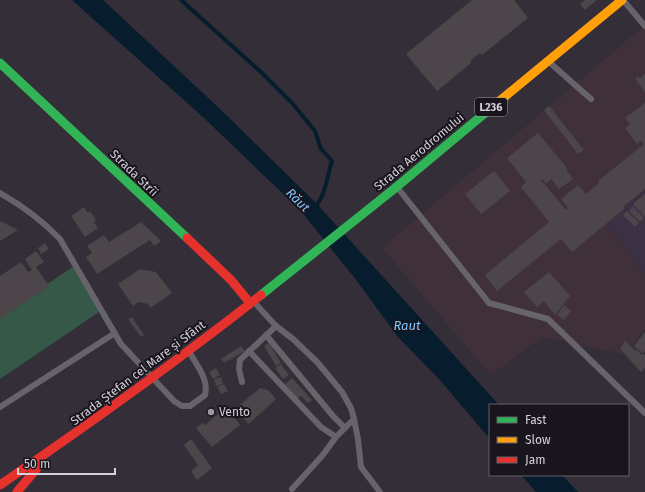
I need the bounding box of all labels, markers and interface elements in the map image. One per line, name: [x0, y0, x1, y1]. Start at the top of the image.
road number: L236: [475, 98, 507, 116]
street label: Strada Aerodromului: [371, 110, 467, 194]
street label: Strada Strîi: [107, 147, 161, 199]
water label: Răut: [283, 185, 313, 215]
street label: Strada Ștefan cel Mare și Sfânt: [68, 317, 209, 429]
water label: Raut: [393, 318, 421, 333]
legend: [489, 404, 629, 476]
place label: Vento: [219, 405, 250, 419]
marker: Vento: [206, 407, 216, 417]
text: Fast: [525, 413, 547, 427]
text: Slow: [525, 433, 551, 447]
scale bar: [18, 450, 115, 476]
text: Jam: [525, 453, 545, 467]
text: 50 m: [24, 457, 50, 471]

